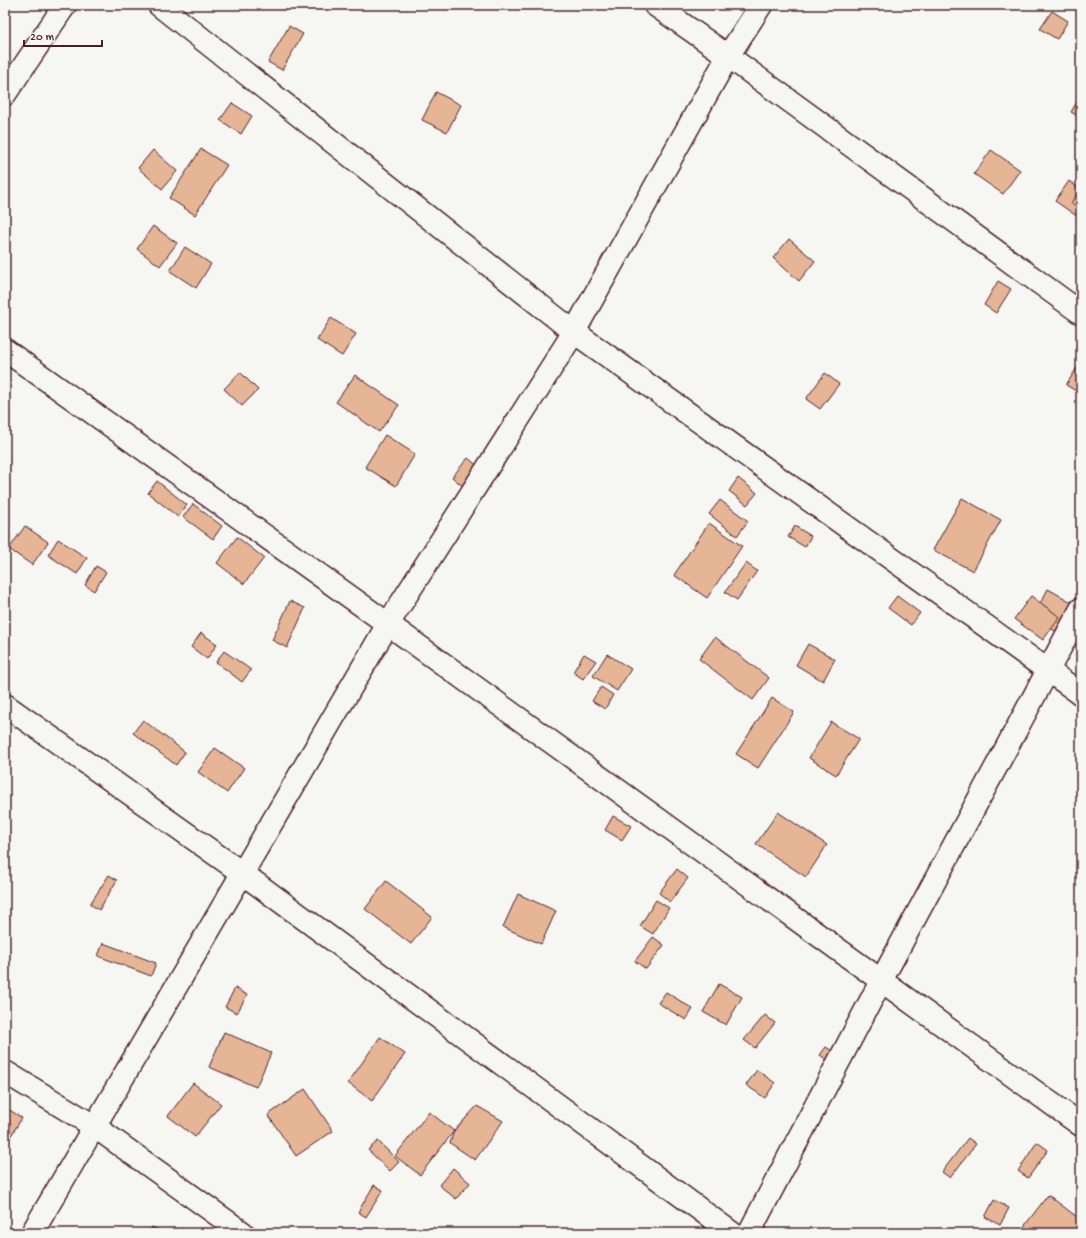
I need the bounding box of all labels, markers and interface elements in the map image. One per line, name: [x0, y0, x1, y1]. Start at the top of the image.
scale bar: [24, 22, 102, 48]
text: 20 m: [30, 31, 55, 45]

